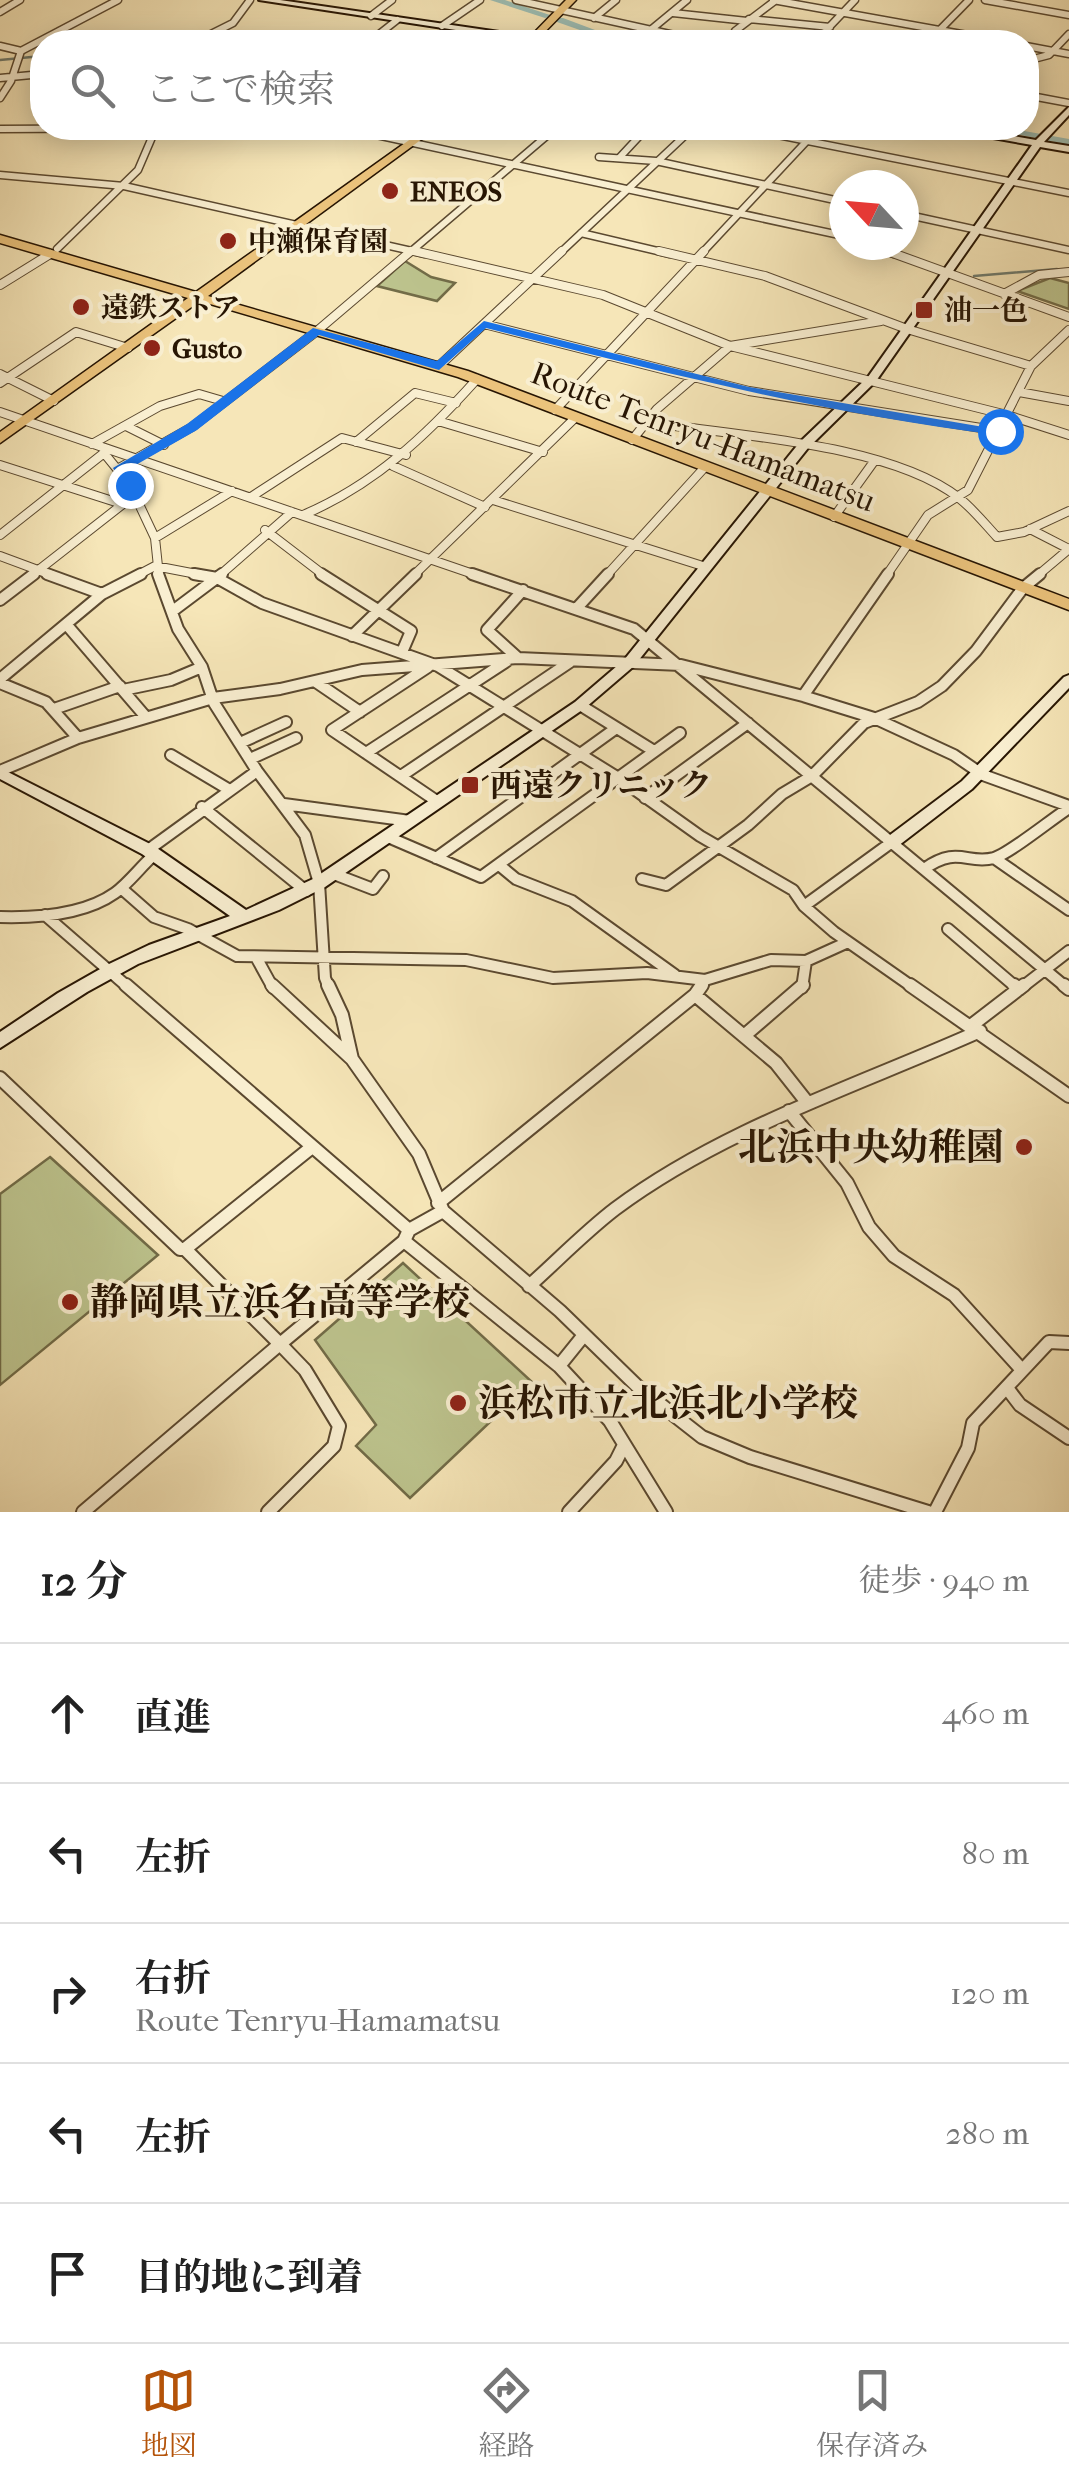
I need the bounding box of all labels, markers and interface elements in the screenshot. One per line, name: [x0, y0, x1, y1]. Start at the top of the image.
search box: [30, 30, 1039, 140]
icon: search: [65, 58, 120, 113]
text: ここで検索: [145, 67, 335, 112]
north arrow: [829, 170, 919, 260]
place label: ENEOS: [410, 175, 502, 208]
marker: ENEOS: [379, 180, 401, 202]
place label: 中瀬保育園: [248, 225, 388, 258]
marker: 中瀬保育園: [217, 230, 239, 252]
place label: 遠鉄ストア: [101, 291, 240, 324]
place label: 油一色: [944, 294, 1028, 327]
marker: 遠鉄ストア: [70, 296, 92, 318]
marker: 油一色: [913, 299, 935, 321]
place label: Gusto: [172, 332, 242, 365]
marker: Gusto: [141, 337, 163, 359]
street label: Route Tenryu-Hamamatsu: [526, 354, 880, 520]
route start: [978, 409, 1024, 455]
route end: [108, 463, 154, 509]
place label: 西遠クリニック: [490, 767, 712, 804]
marker: 西遠クリニック: [459, 774, 481, 796]
place label: 北浜中央幼稚園: [738, 1125, 1004, 1170]
marker: 北浜中央幼稚園: [1013, 1136, 1035, 1158]
place label: 静岡県立浜名高等学校: [90, 1280, 470, 1325]
marker: 静岡県立浜名高等学校: [59, 1291, 81, 1313]
place label: 浜松市立北浜北小学校: [478, 1381, 858, 1426]
marker: 浜松市立北浜北小学校: [447, 1392, 469, 1414]
text: 12 分: [40, 1557, 128, 1606]
text: 徒歩 · 940 m: [858, 1562, 1029, 1599]
icon: ahead: [40, 1686, 95, 1741]
text: 直進: [135, 1695, 211, 1740]
text: 460 m: [942, 1695, 1029, 1732]
icon: left: [40, 1826, 95, 1881]
text: 左折: [135, 1835, 211, 1880]
text: 80 m: [962, 1835, 1029, 1872]
text: 右折: [135, 1956, 211, 2001]
icon: right: [40, 1966, 95, 2021]
text: 120 m: [950, 1975, 1029, 2012]
text: Route Tenryu-Hamamatsu: [135, 2002, 500, 2039]
icon: left: [40, 2106, 95, 2161]
text: 左折: [135, 2115, 211, 2160]
text: 280 m: [945, 2115, 1029, 2152]
icon: arrive: [40, 2246, 95, 2301]
text: 目的地に到着: [135, 2255, 363, 2300]
tab: 地図: [141, 2363, 197, 2463]
tab: 経路: [478, 2363, 534, 2463]
tab: 保存済み: [816, 2363, 928, 2463]

